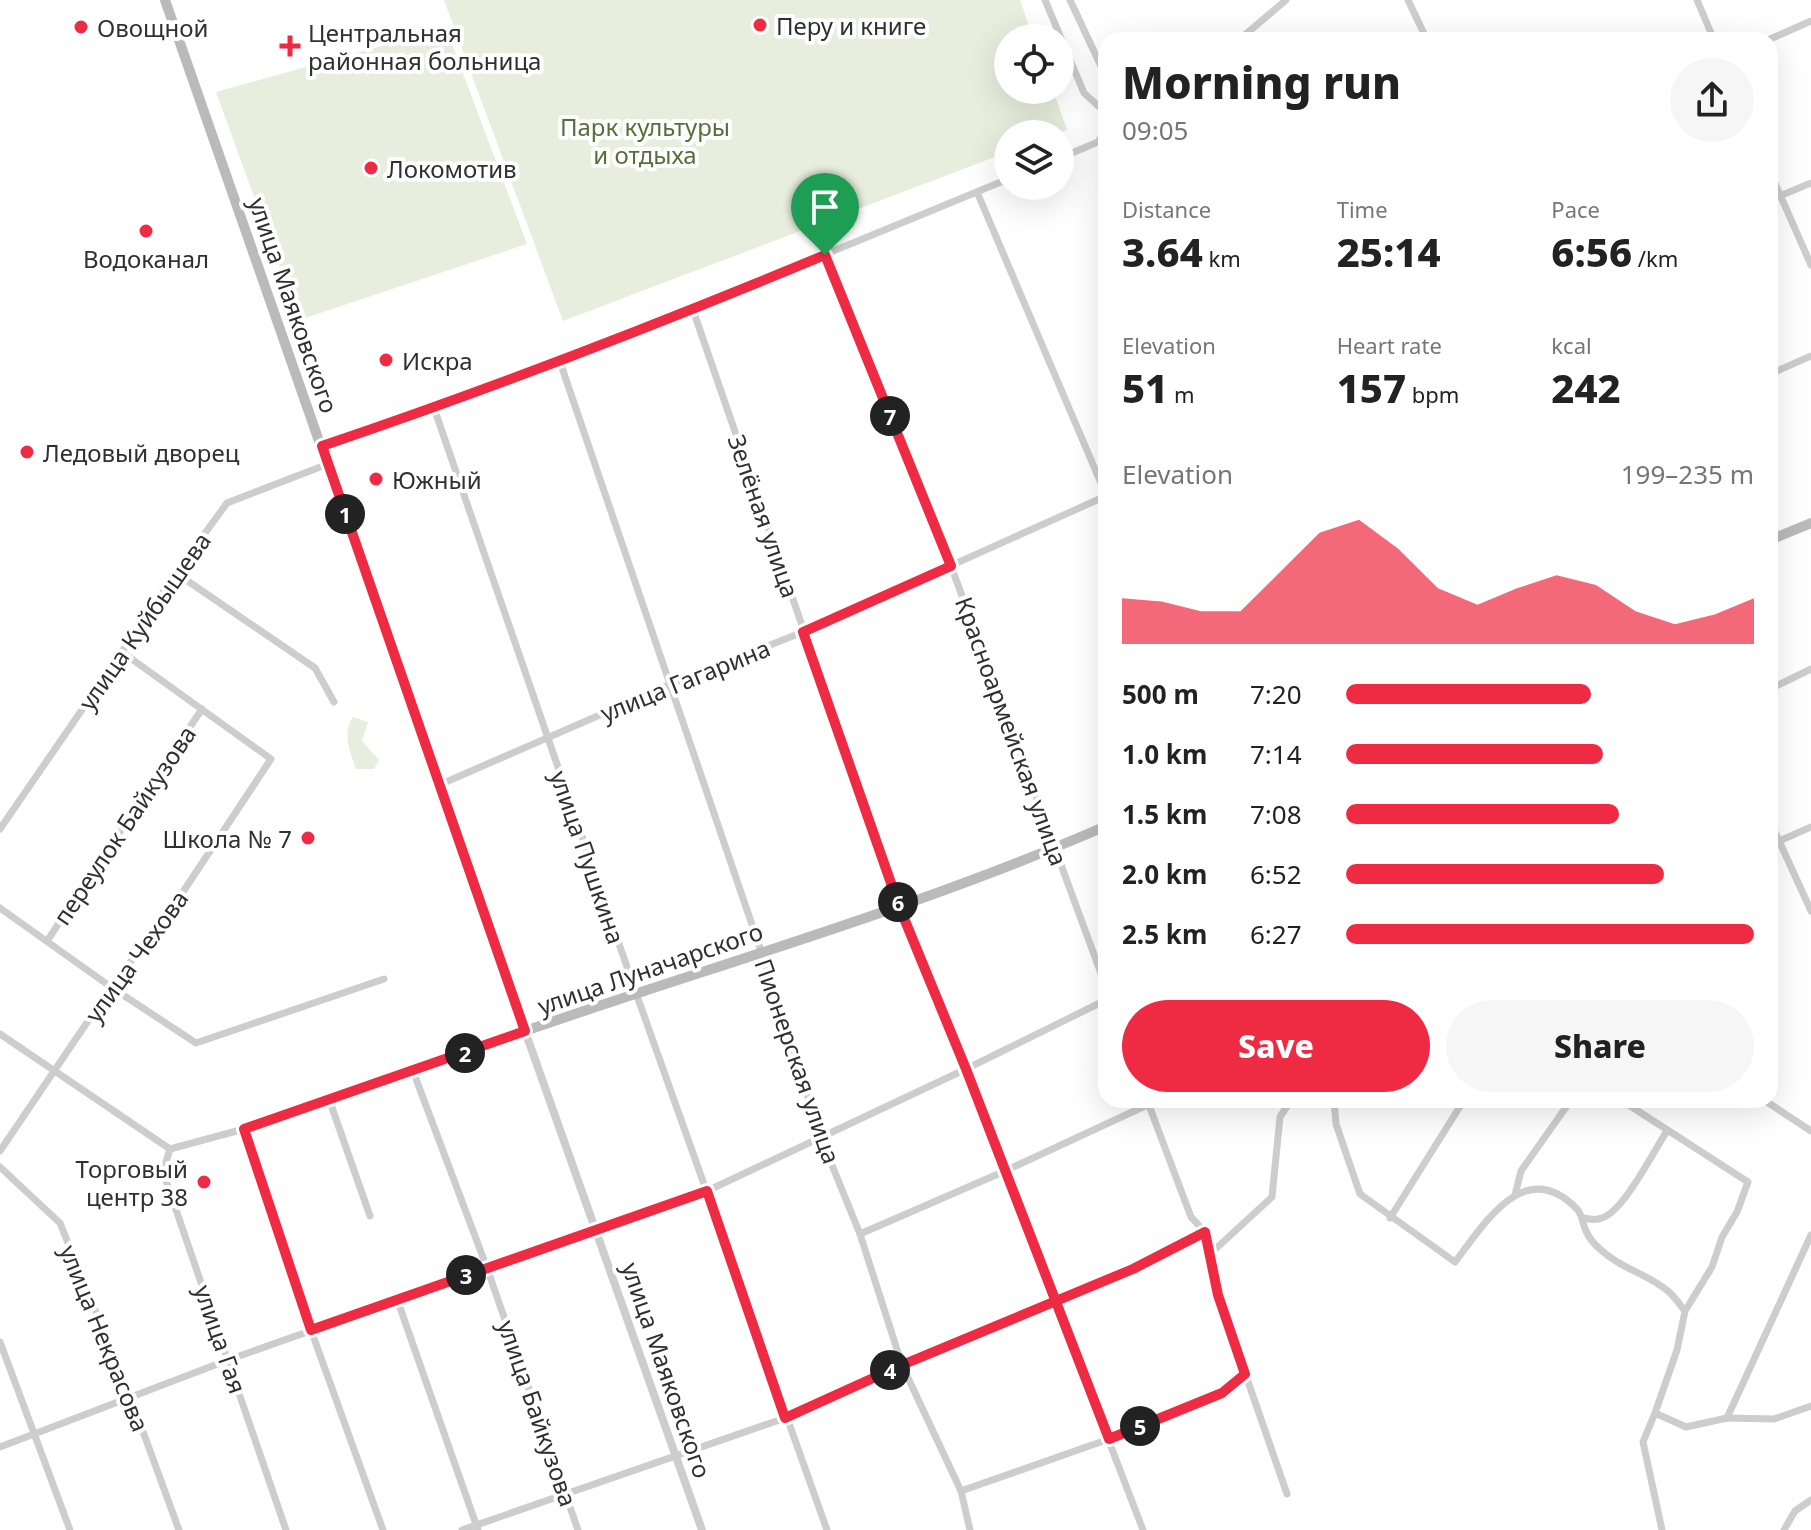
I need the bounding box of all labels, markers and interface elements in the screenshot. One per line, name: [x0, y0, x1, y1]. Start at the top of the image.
place label: Перу и книге: [776, 9, 926, 42]
place label: Овощной: [97, 11, 208, 44]
place label: Центральная районная больница: [308, 16, 541, 77]
marker: Перу и книге: [751, 16, 769, 34]
marker: Овощной: [72, 18, 90, 36]
map controls: [994, 24, 1074, 200]
button: locate: [994, 24, 1074, 104]
marker: Центральная районная больница: [279, 35, 301, 57]
text: Morning run: [1122, 52, 1401, 112]
button: share: [1670, 58, 1754, 142]
park label: Парк культуры и отдыха: [560, 110, 730, 171]
text: 09:05: [1122, 112, 1188, 148]
button: layers: [994, 120, 1074, 200]
place label: Локомотив: [387, 152, 517, 185]
marker: Локомотив: [362, 159, 380, 177]
pin: [791, 173, 859, 255]
icon: arrive: [803, 185, 847, 229]
street label: улица Маяковского: [242, 193, 346, 417]
text: Distance: [1122, 194, 1211, 224]
text: Time: [1337, 194, 1388, 224]
text: Pace: [1551, 194, 1600, 224]
marker: Водоканал: [137, 222, 155, 240]
text: 3.64: [1122, 224, 1203, 279]
text: 25:14: [1337, 224, 1441, 279]
text: 6:56: [1551, 224, 1632, 279]
place label: Водоканал: [83, 242, 209, 275]
text: km: [1203, 243, 1241, 273]
text: /km: [1632, 243, 1678, 273]
text: Elevation: [1122, 330, 1216, 360]
text: Heart rate: [1337, 330, 1442, 360]
text: kcal: [1551, 330, 1592, 360]
place label: Искра: [402, 344, 473, 377]
marker: Искра: [377, 351, 395, 369]
text: 51: [1122, 360, 1168, 415]
text: 157: [1337, 360, 1406, 415]
text: 242: [1551, 360, 1621, 415]
text: m: [1168, 379, 1195, 409]
text: bpm: [1406, 379, 1459, 409]
pin: 7: [870, 396, 910, 436]
text: 7: [884, 401, 896, 431]
street label: Зелёная улица: [721, 430, 807, 602]
place label: Ледовый дворец: [43, 436, 240, 469]
marker: Ледовый дворец: [18, 443, 36, 461]
text: Elevation: [1122, 456, 1233, 492]
text: 199–235 m: [1621, 456, 1754, 492]
place label: Южный: [392, 463, 482, 496]
marker: Южный: [367, 470, 385, 488]
pin: 1: [325, 494, 365, 534]
text: 1: [339, 499, 351, 529]
street label: улица Куйбышева: [70, 525, 218, 717]
street label: Красноармейская улица: [948, 592, 1076, 870]
street label: улица Гагарина: [595, 631, 775, 729]
text: 500 m: [1122, 676, 1199, 712]
text: 7:20: [1250, 676, 1302, 712]
street label: переулок Байкузова: [45, 719, 203, 931]
text: 1.0 km: [1122, 736, 1207, 772]
text: 7:14: [1250, 736, 1302, 772]
street label: улица Пушкина: [543, 766, 633, 948]
text: 1.5 km: [1122, 796, 1207, 832]
text: 7:08: [1250, 796, 1302, 832]
place label: Школа № 7: [163, 822, 292, 855]
marker: Школа № 7: [299, 829, 317, 847]
text: 2.0 km: [1122, 856, 1207, 892]
text: 6:52: [1250, 856, 1302, 892]
pin: 6: [878, 882, 918, 922]
street label: улица Чехова: [77, 883, 195, 1029]
text: 6: [892, 887, 904, 917]
street label: улица Луначарского: [533, 914, 767, 1022]
text: 2.5 km: [1122, 916, 1207, 952]
text: 6:27: [1250, 916, 1302, 952]
street label: Пионерская улица: [747, 954, 849, 1168]
button: Save: [1122, 1000, 1430, 1092]
button: Share: [1446, 1000, 1754, 1092]
pin: 2: [445, 1033, 485, 1073]
text: 2: [459, 1038, 471, 1068]
place label: Торговый центр 38: [76, 1152, 188, 1213]
marker: Торговый центр 38: [195, 1173, 213, 1191]
street label: улица Некрасова: [52, 1240, 158, 1436]
pin: 3: [446, 1255, 486, 1295]
street label: улица Маяковского: [615, 1258, 719, 1482]
text: 3: [460, 1260, 472, 1290]
street label: улица Гая: [187, 1280, 255, 1398]
street label: улица Байкузова: [491, 1315, 585, 1511]
pin: 4: [870, 1350, 910, 1390]
text: 4: [884, 1355, 896, 1385]
pin: 5: [1120, 1406, 1160, 1446]
text: 5: [1134, 1411, 1146, 1441]

